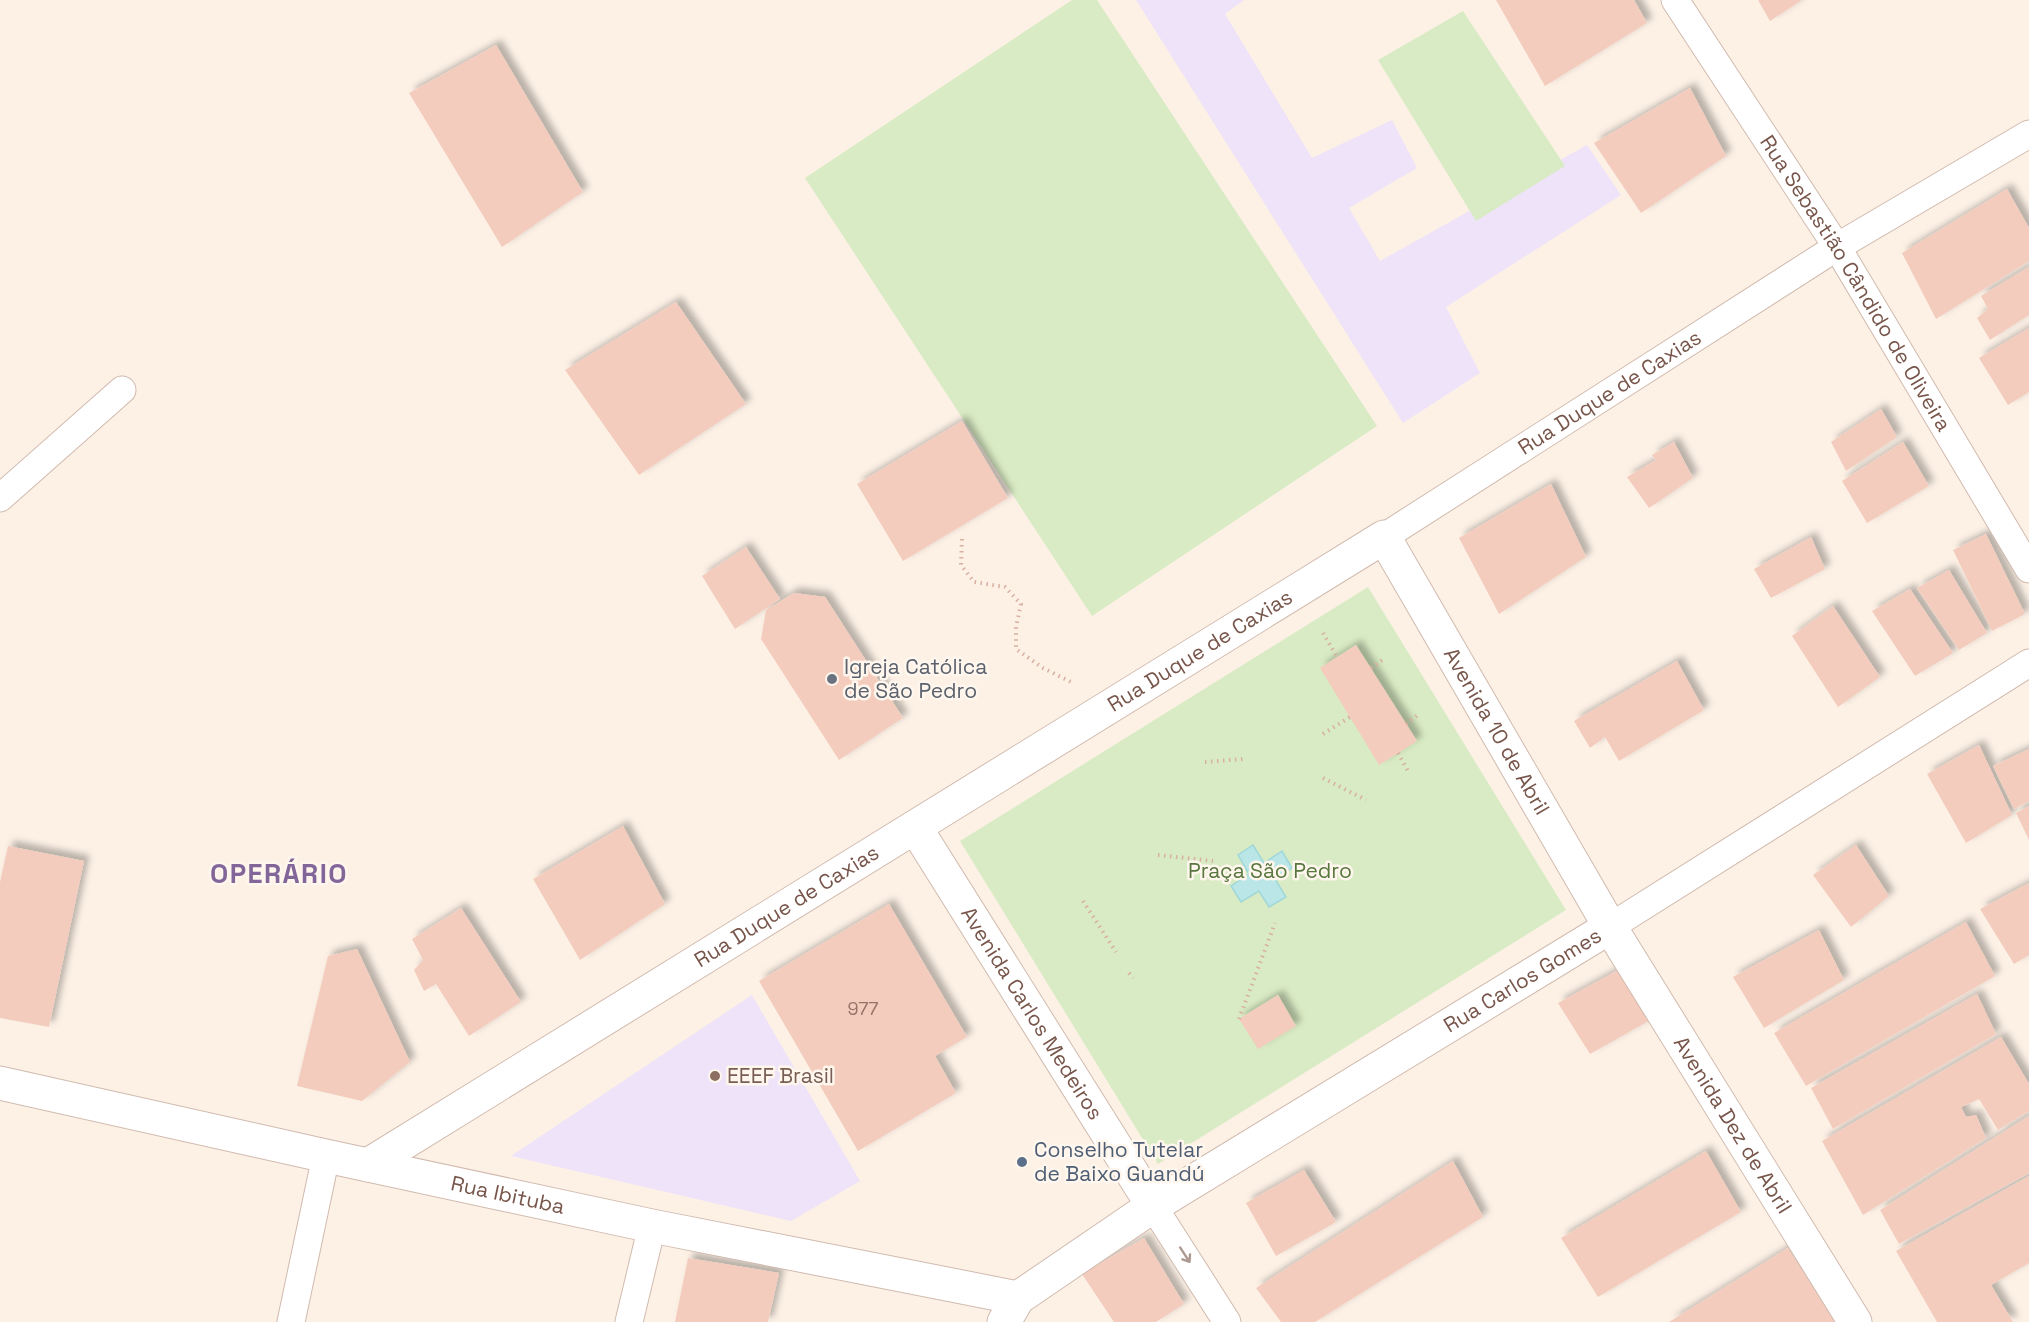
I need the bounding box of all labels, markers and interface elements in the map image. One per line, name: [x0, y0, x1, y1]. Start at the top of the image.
street label: Rua Sebastião Cândido de Oliveira: [1754, 130, 1958, 436]
street label: Rua Duque de Caxias: [1513, 323, 1706, 461]
street label: Rua Duque de Caxias: [1102, 583, 1297, 718]
street label: Avenida 10 de Abril: [1438, 643, 1556, 820]
place label: Igreja Católica de São Pedro: [844, 653, 987, 704]
marker: Igreja Católica de São Pedro: [825, 672, 839, 686]
street label: Rua Duque de Caxias: [689, 839, 884, 973]
district label: OPERÁRIO: [210, 856, 348, 891]
park label: Praça São Pedro: [1188, 857, 1352, 884]
street label: Avenida Carlos Medeiros: [955, 901, 1109, 1125]
street label: Rua Carlos Gomes: [1438, 922, 1606, 1038]
house number: 977: [848, 997, 879, 1020]
street label: Avenida Dez de Abril: [1668, 1031, 1798, 1218]
place label: EEEF Brasil: [727, 1062, 834, 1089]
marker: EEEF Brasil: [708, 1069, 722, 1083]
place label: Conselho Tutelar de Baixo Guandú: [1034, 1136, 1205, 1187]
marker: Conselho Tutelar de Baixo Guandú: [1015, 1155, 1029, 1169]
street label: Rua Ibituba: [449, 1169, 567, 1220]
one-way arrow: [1179, 1246, 1191, 1263]

